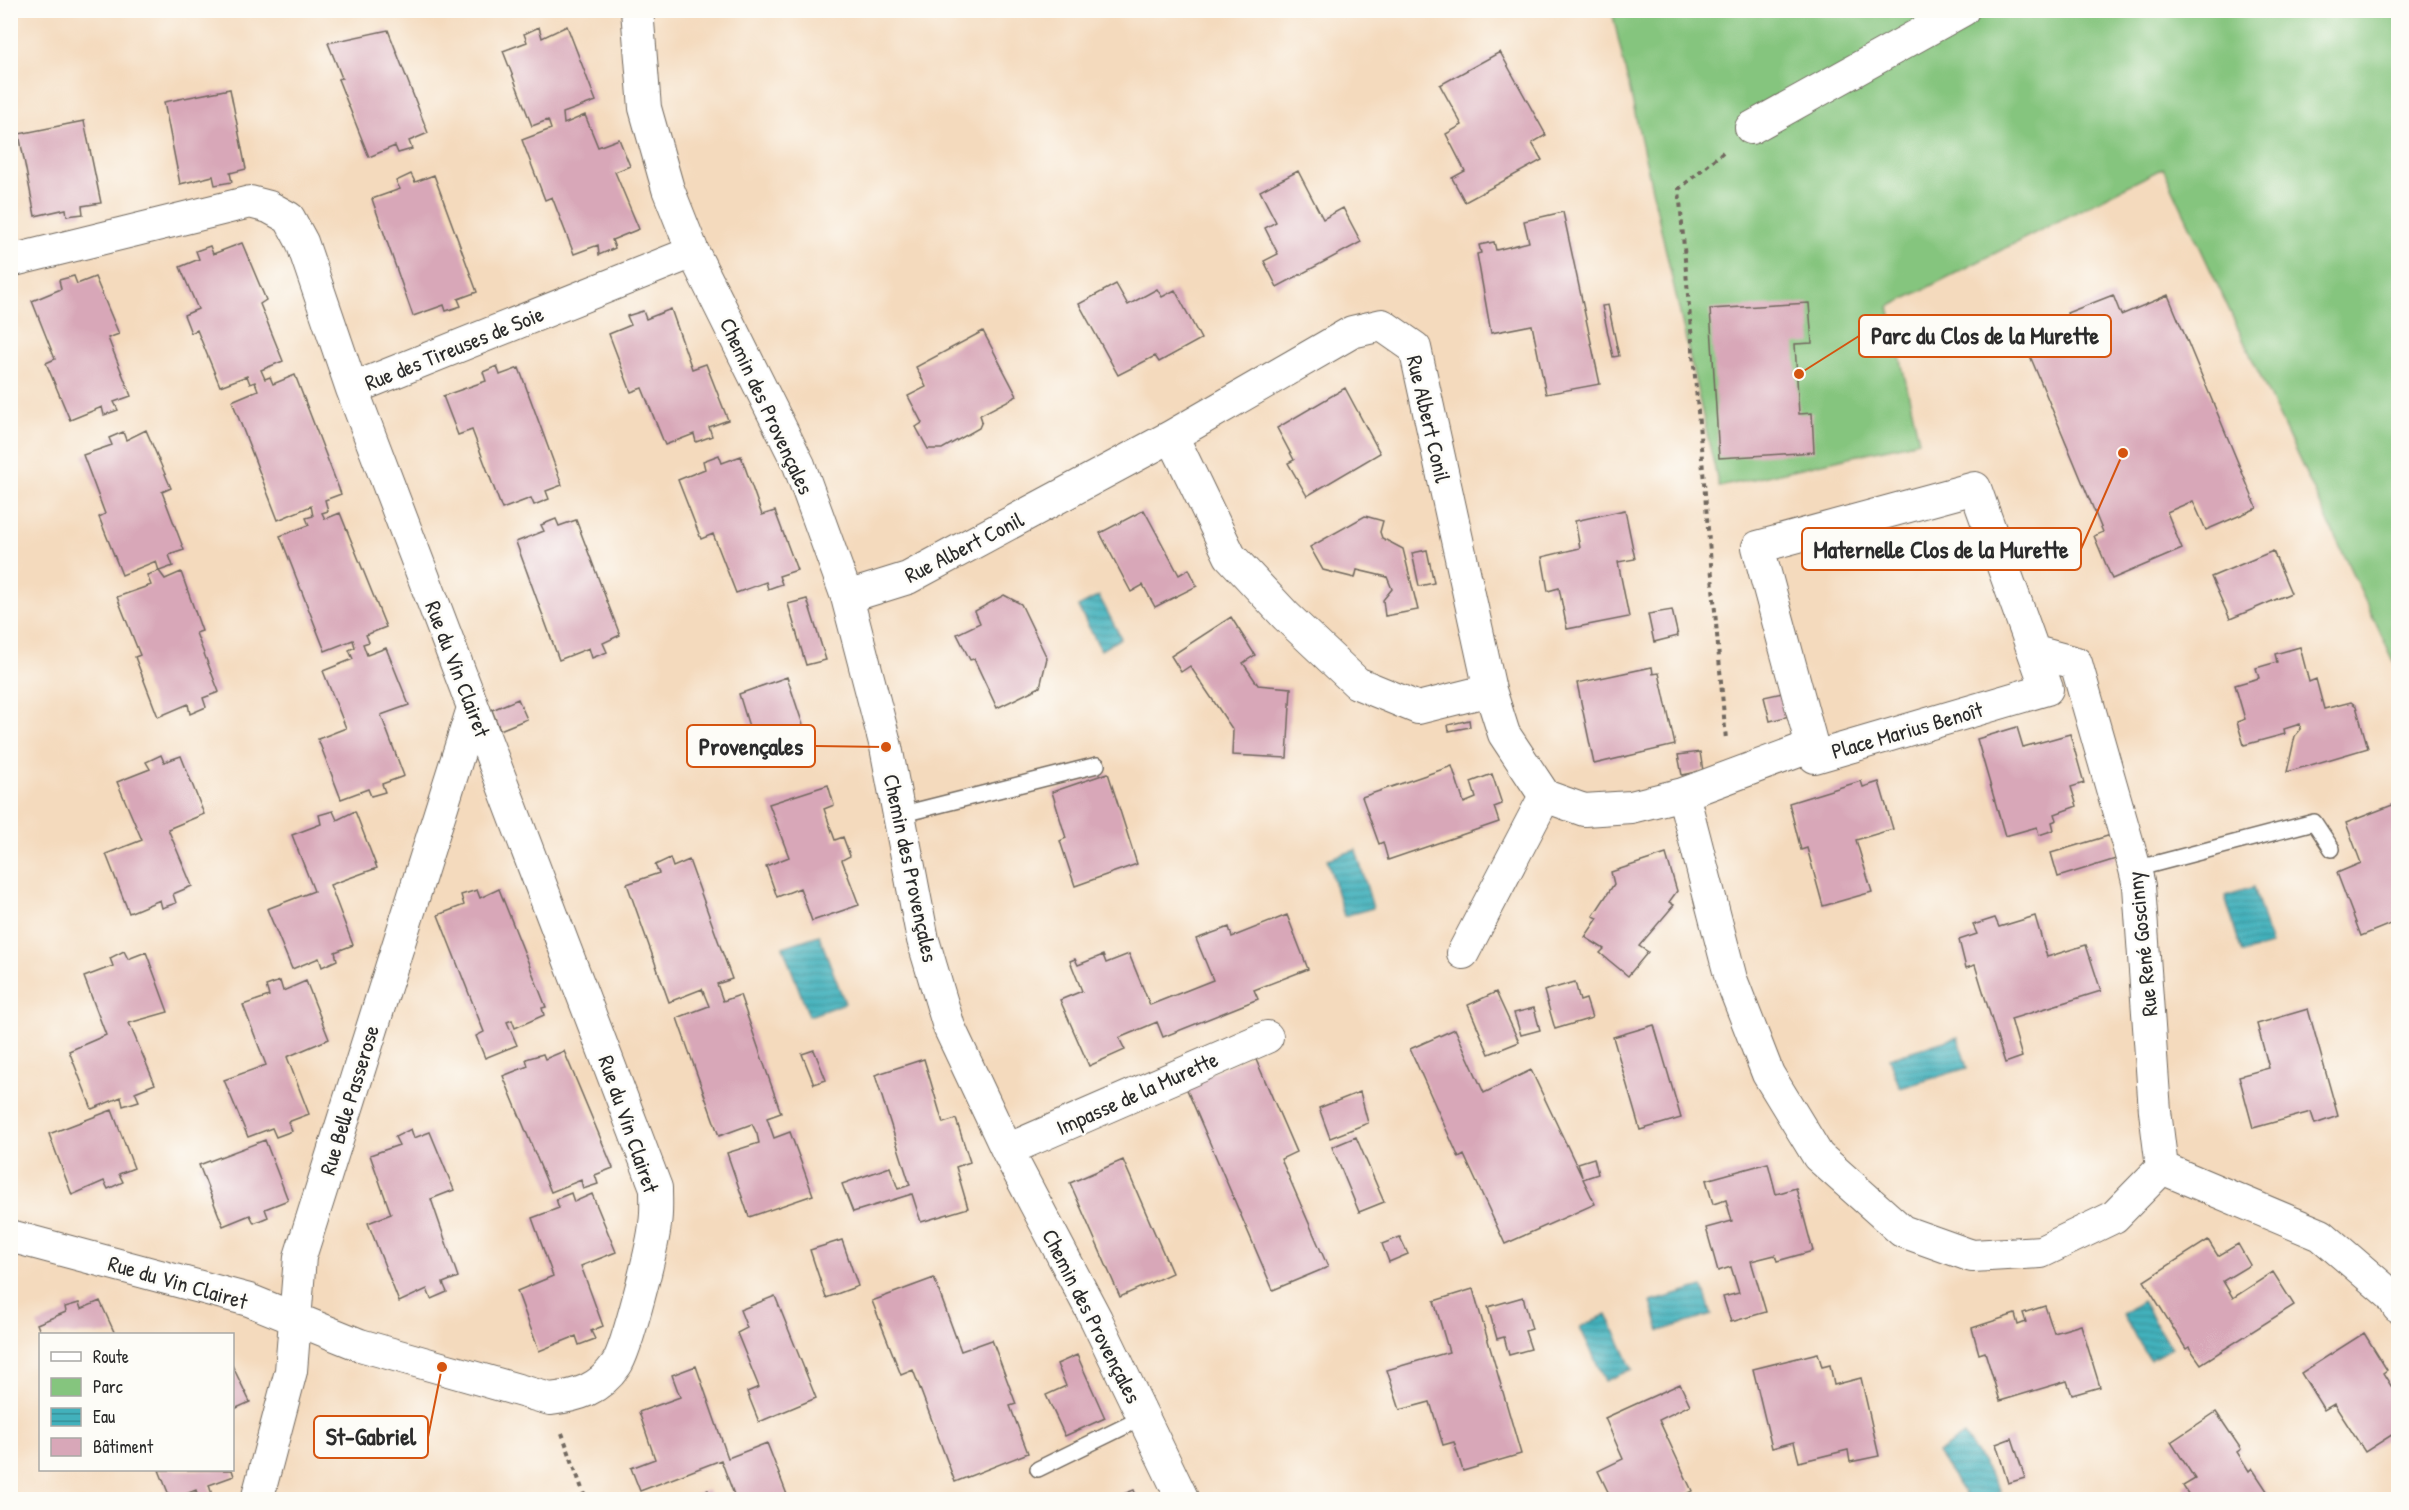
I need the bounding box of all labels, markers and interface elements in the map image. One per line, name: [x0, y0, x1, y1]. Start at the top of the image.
street label: Rue des Tireuses de Soie: [360, 298, 548, 398]
street label: Chemin des Provençales: [713, 313, 821, 499]
callout: Parc du Clos de la Murette: [1859, 315, 2111, 357]
text: Parc du Clos de la Murette: [1871, 319, 2099, 351]
street label: Rue Albert Conil: [1400, 352, 1458, 486]
street label: Rue Albert Conil: [899, 504, 1029, 590]
callout: Maternelle Clos de la Murette: [1802, 528, 2081, 570]
text: Maternelle Clos de la Murette: [1814, 533, 2069, 565]
street label: Rue du Vin Clairet: [418, 597, 498, 742]
street label: Place Marius Benoît: [1828, 694, 1987, 766]
callout: Provençales: [687, 725, 815, 767]
text: Provençales: [699, 730, 803, 762]
street label: Chemin des Provençales: [876, 771, 946, 965]
street label: Rue René Goscinny: [2119, 870, 2165, 1018]
street label: Rue Belle Passerose: [312, 1021, 386, 1179]
street label: Impasse de la Murette: [1051, 1044, 1223, 1142]
street label: Rue du Vin Clairet: [591, 1051, 667, 1197]
street label: Chemin des Provençales: [1035, 1224, 1149, 1408]
street label: Rue du Vin Clairet: [105, 1248, 252, 1316]
legend: [39, 1333, 234, 1471]
text: Route: [93, 1344, 129, 1369]
text: Parc: [93, 1374, 123, 1399]
text: Eau: [93, 1404, 115, 1429]
callout: St-Gabriel: [314, 1416, 428, 1458]
text: St-Gabriel: [326, 1420, 417, 1452]
text: Bâtiment: [93, 1434, 154, 1459]

